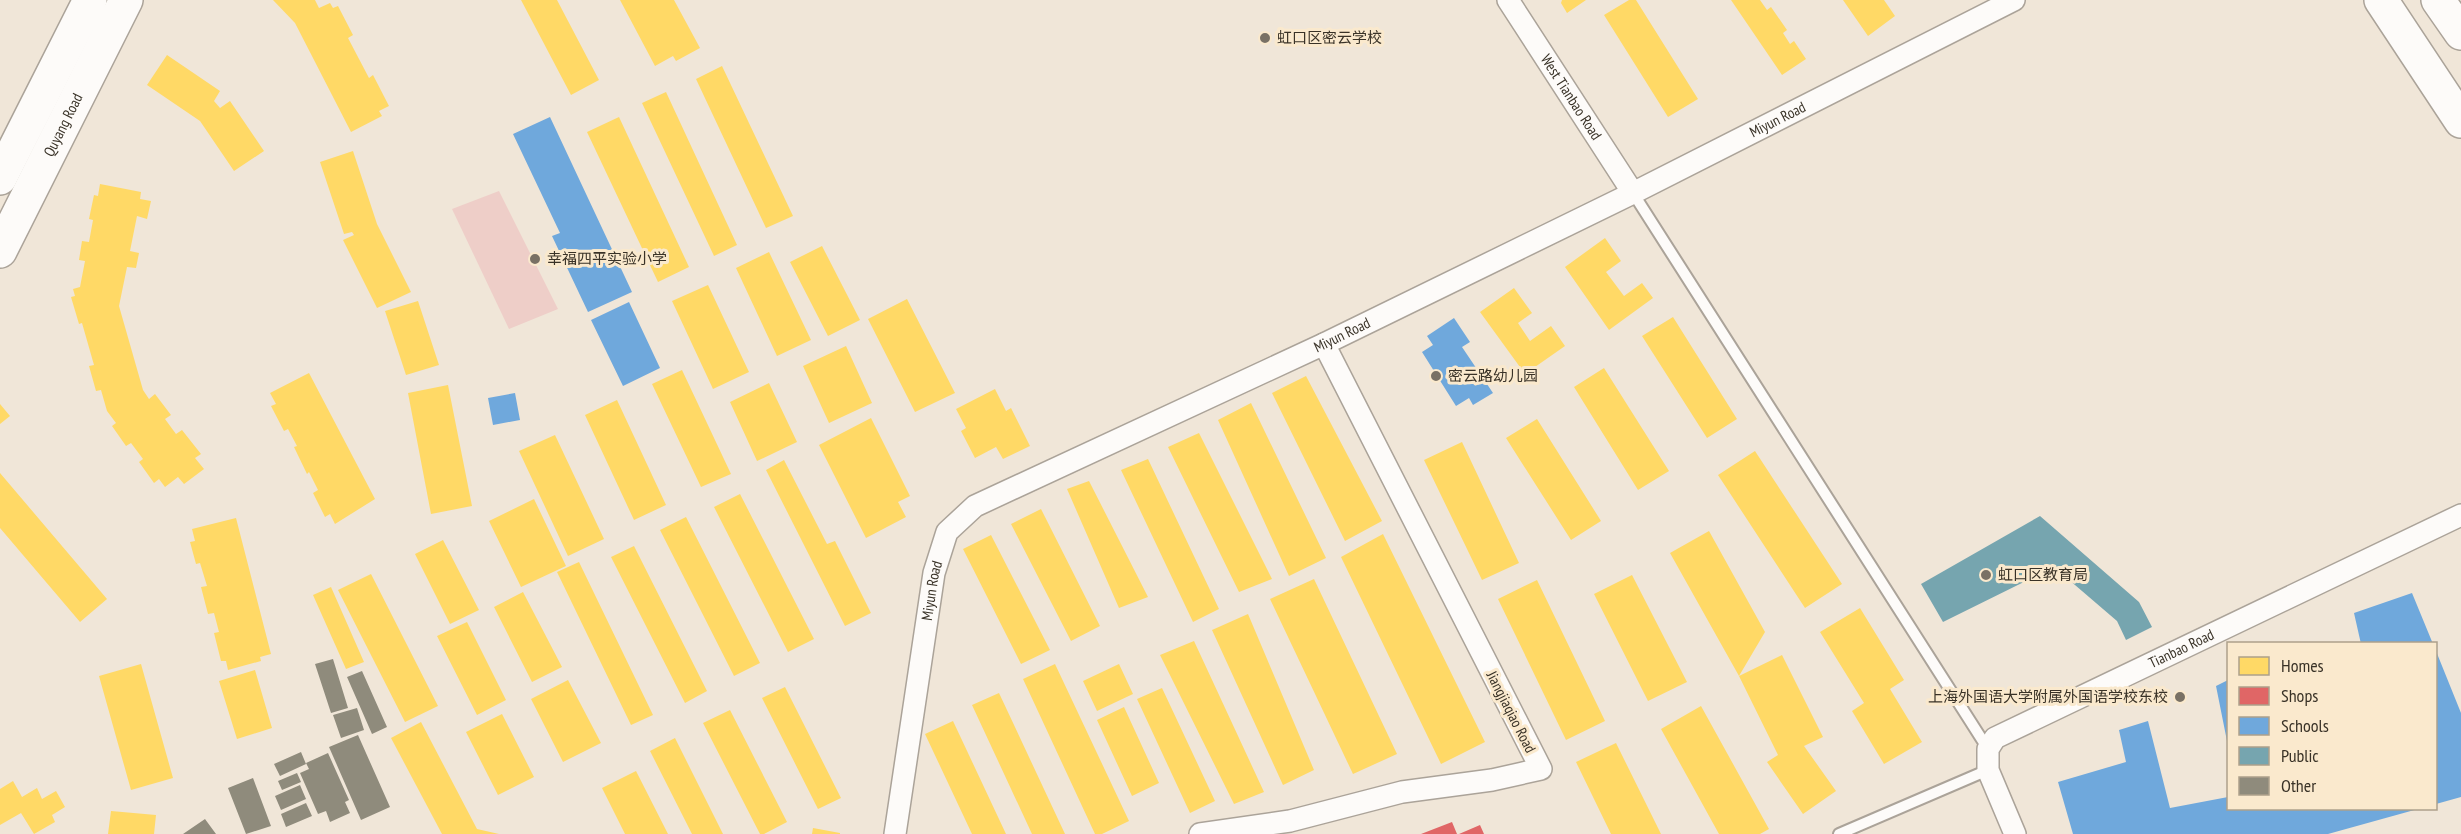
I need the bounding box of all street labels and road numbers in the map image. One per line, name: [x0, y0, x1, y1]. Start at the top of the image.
street label: West Tianbao Road: [1537, 51, 1606, 143]
street label: Quyang Road: [39, 90, 87, 160]
street label: Miyun Road: [1746, 97, 1809, 141]
street label: Miyun Road: [1311, 313, 1373, 356]
street label: Miyun Road: [917, 558, 946, 622]
street label: Tianbao Road: [2145, 625, 2217, 672]
street label: Jiangjiaqiao Road: [1482, 667, 1540, 756]

